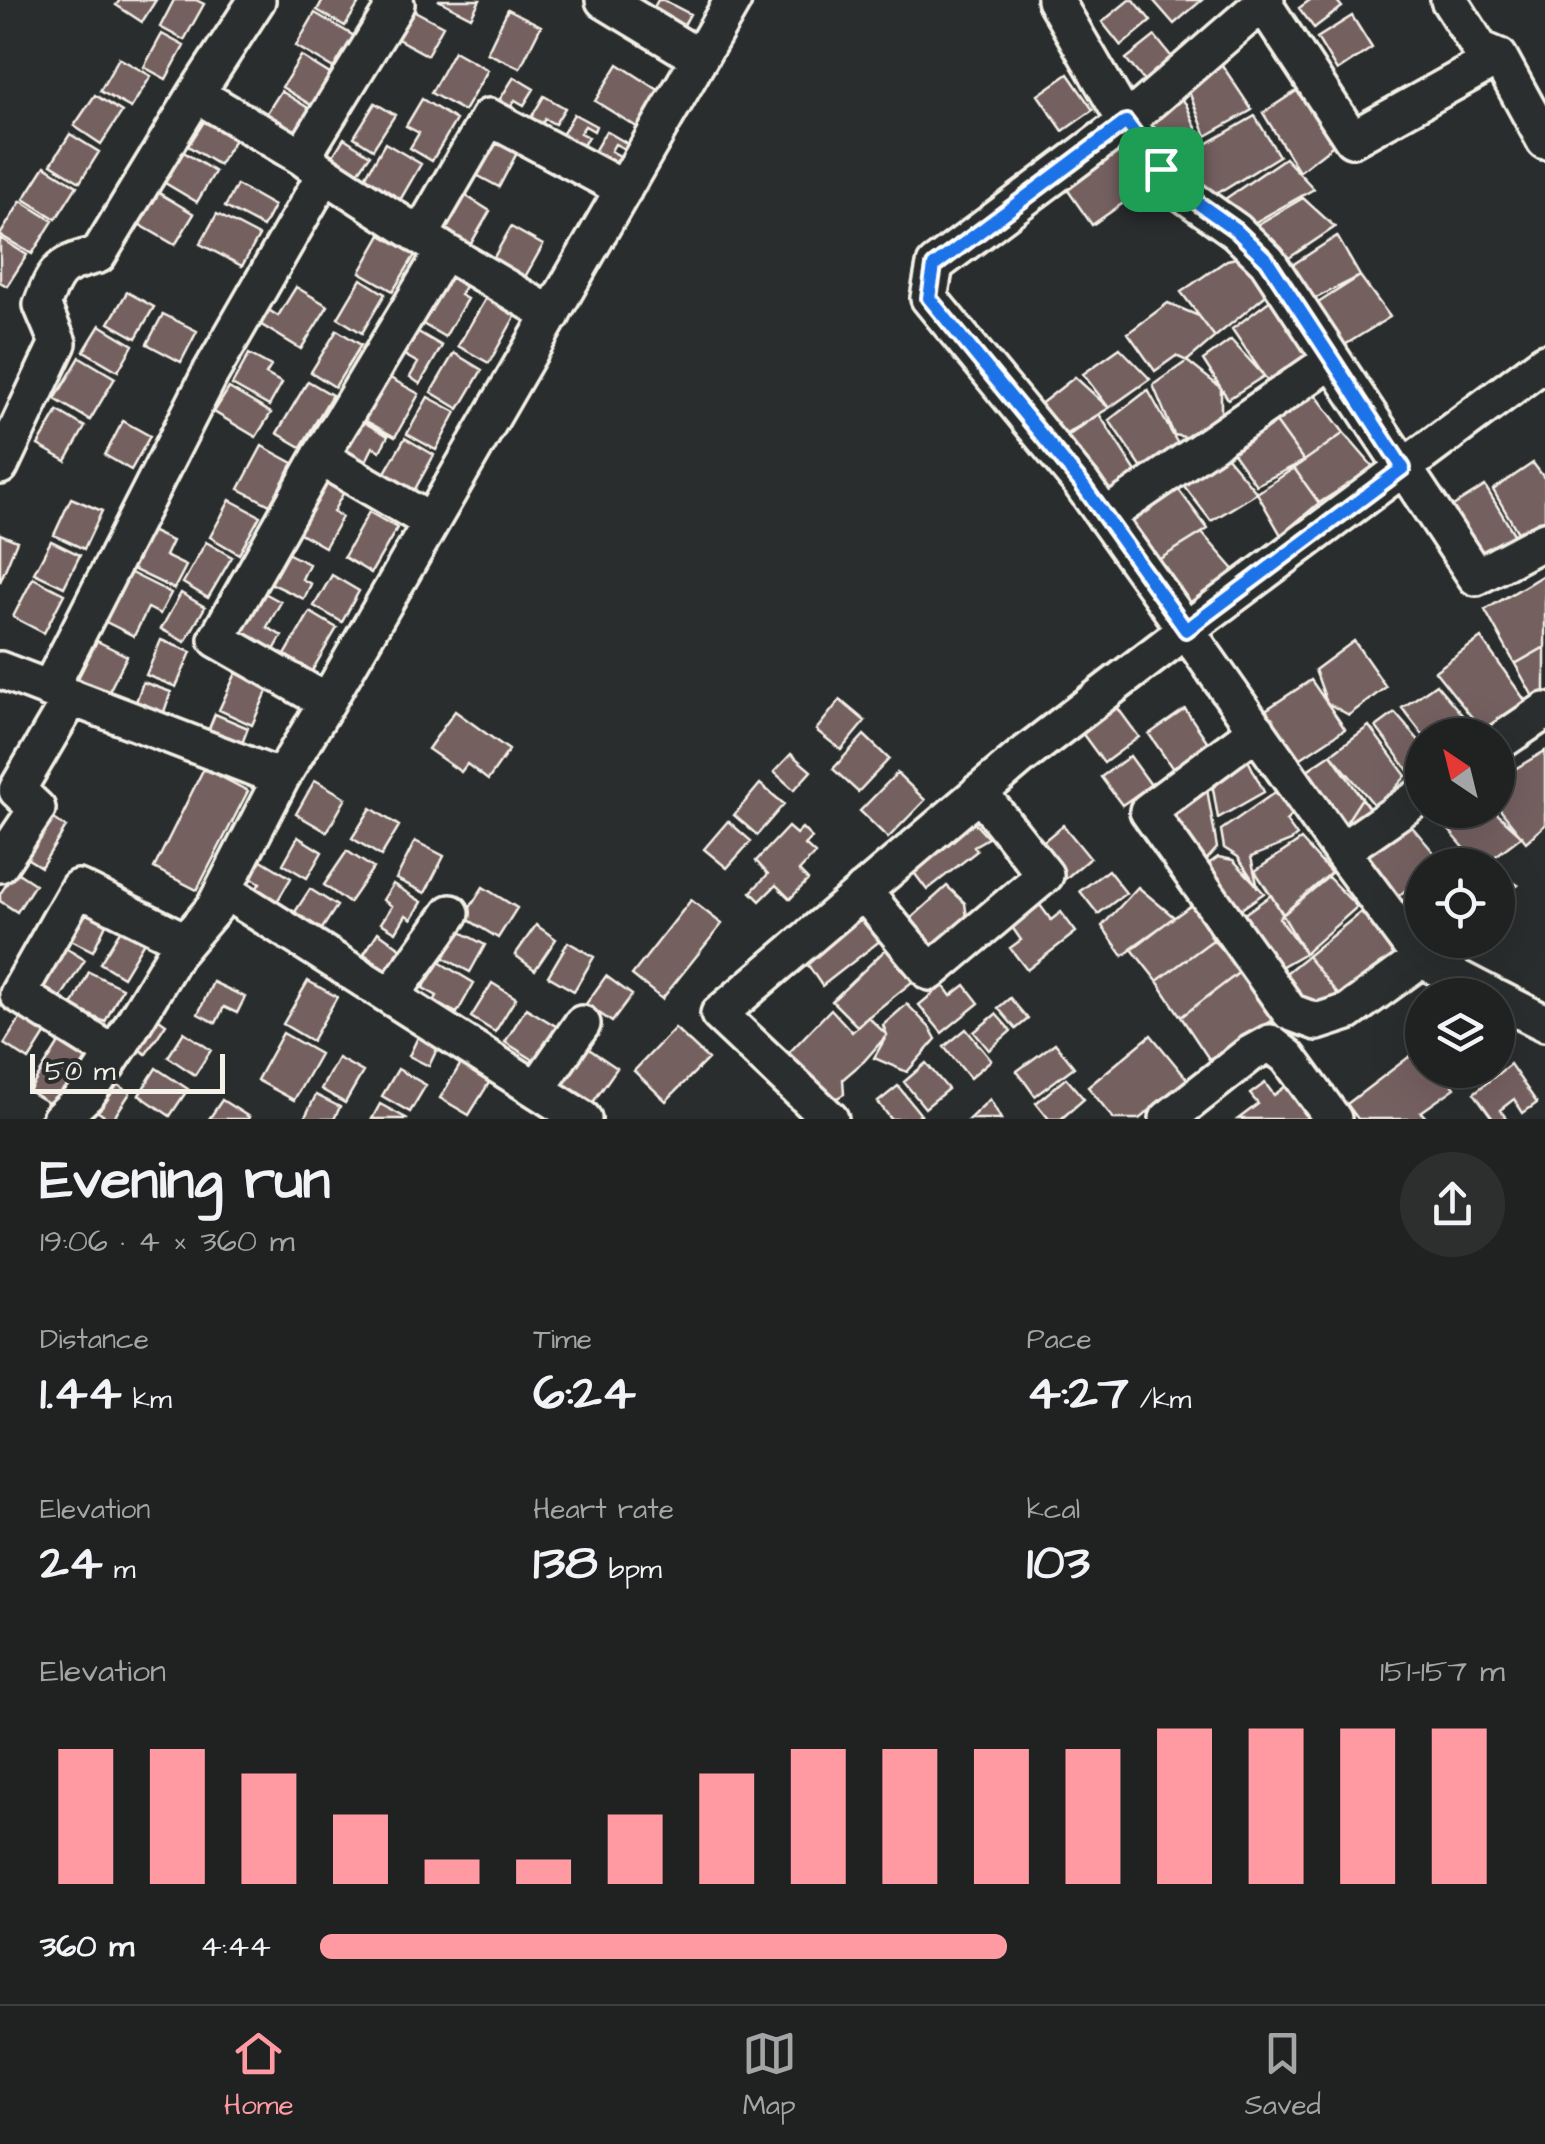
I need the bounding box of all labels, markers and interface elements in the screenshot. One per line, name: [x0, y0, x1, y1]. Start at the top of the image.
pin: [1119, 127, 1204, 212]
icon: arrive: [1134, 142, 1189, 197]
north arrow: [1405, 718, 1515, 828]
map controls: [1405, 718, 1515, 1088]
button: locate: [1405, 848, 1515, 958]
button: layers: [1405, 978, 1515, 1088]
scale bar: [30, 1049, 225, 1094]
text: 50 m: [45, 1052, 116, 1091]
text: Evening run: [40, 1143, 330, 1219]
button: share: [1400, 1152, 1505, 1257]
text: 19:06 · 4 × 360 m: [40, 1219, 295, 1264]
text: Distance: [40, 1320, 149, 1359]
text: Time: [533, 1320, 592, 1359]
text: Pace: [1027, 1320, 1092, 1359]
text: 1.44: [40, 1359, 122, 1428]
text: 6:24: [533, 1359, 636, 1428]
text: 4:27: [1027, 1359, 1128, 1428]
text: km: [122, 1380, 172, 1419]
text: /km: [1128, 1380, 1191, 1419]
text: Elevation: [40, 1490, 150, 1529]
text: Heart rate: [533, 1490, 674, 1529]
text: kcal: [1027, 1490, 1080, 1529]
text: 24: [40, 1529, 103, 1598]
text: 138: [533, 1529, 598, 1598]
text: 103: [1027, 1529, 1090, 1598]
text: m: [103, 1550, 136, 1589]
text: bpm: [598, 1550, 662, 1589]
text: Elevation: [40, 1649, 166, 1694]
text: 151–157 m: [1380, 1649, 1505, 1694]
text: 360 m: [40, 1924, 134, 1969]
text: 4:44: [200, 1924, 271, 1969]
tab: Home: [224, 2026, 294, 2125]
tab: Map: [742, 2026, 797, 2125]
tab: Saved: [1245, 2026, 1321, 2125]

